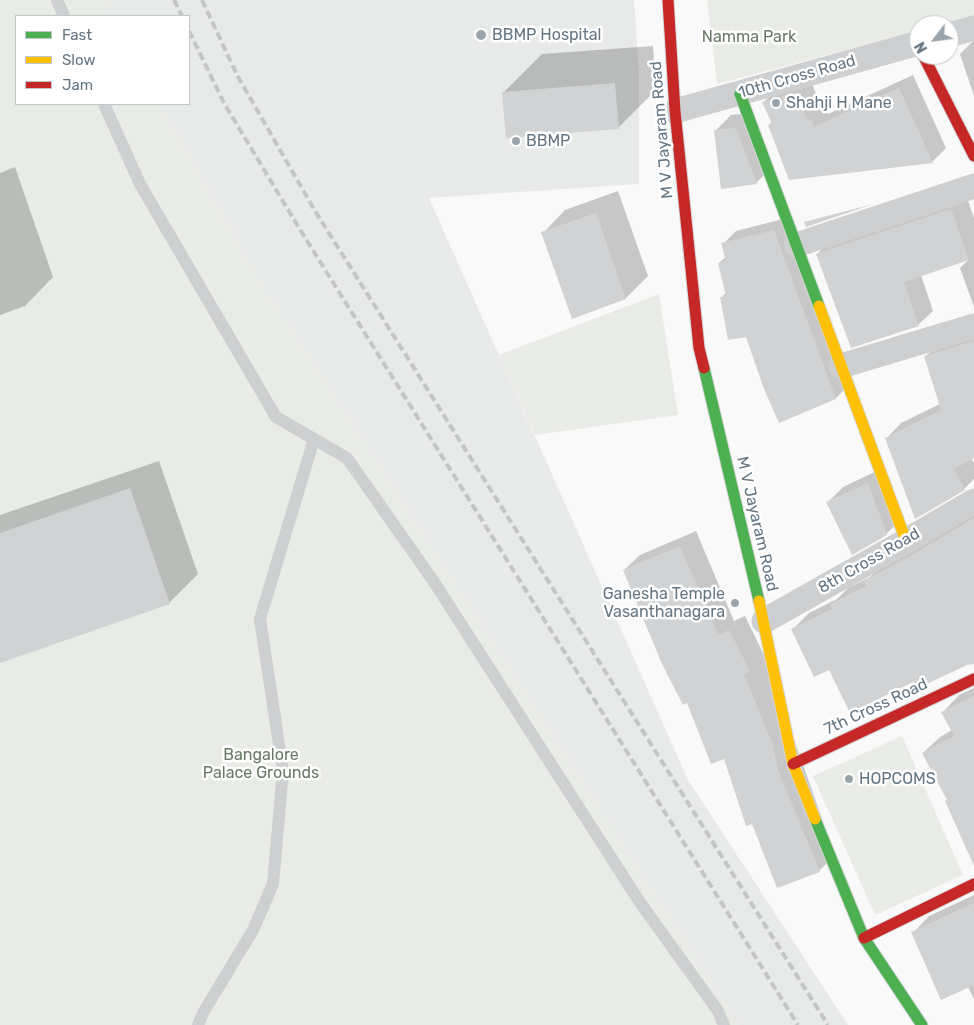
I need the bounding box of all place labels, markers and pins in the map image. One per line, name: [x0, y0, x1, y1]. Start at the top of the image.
place label: BBMP Hospital: [492, 25, 601, 45]
marker: BBMP Hospital: [474, 28, 488, 42]
place label: Shahji H Mane: [786, 93, 892, 113]
marker: Shahji H Mane: [770, 97, 782, 109]
place label: BBMP: [526, 131, 570, 151]
marker: BBMP: [510, 135, 522, 147]
place label: Ganesha Temple Vasanthanagara: [603, 584, 725, 622]
marker: Ganesha Temple Vasanthanagara: [729, 597, 741, 609]
place label: HOPCOMS: [859, 769, 936, 789]
marker: HOPCOMS: [843, 773, 855, 785]

